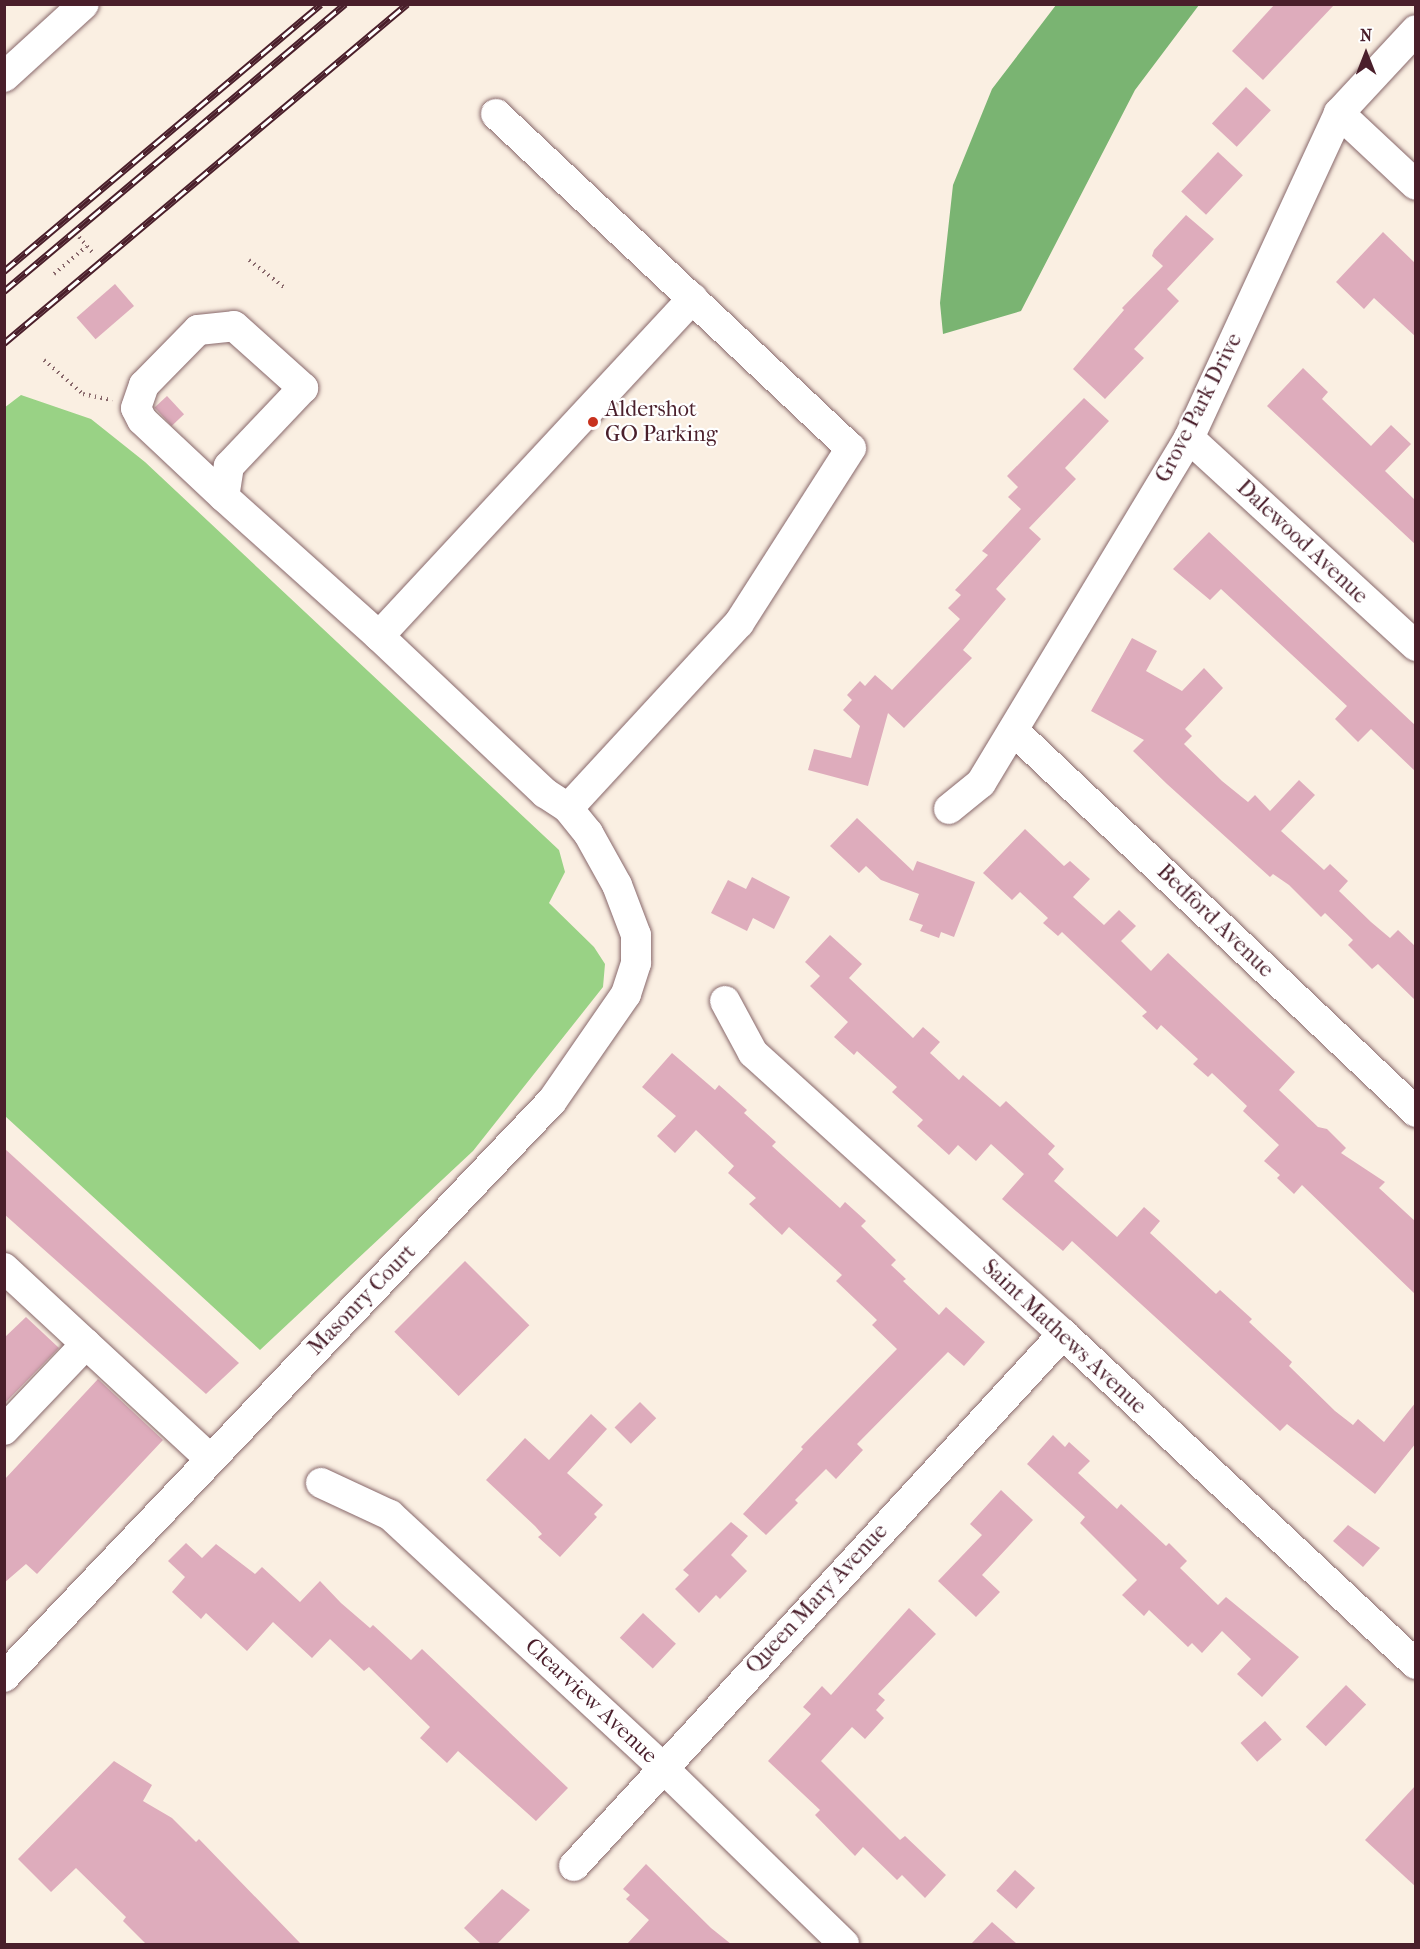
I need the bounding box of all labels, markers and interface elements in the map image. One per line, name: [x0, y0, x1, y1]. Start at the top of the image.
north arrow: [1336, 24, 1396, 84]
text: N: [1360, 26, 1372, 45]
street label: Grove Park Drive: [1150, 329, 1248, 487]
place label: Aldershot GO Parking: [605, 396, 717, 448]
marker: Aldershot GO Parking: [586, 415, 600, 429]
street label: Dalewood Avenue: [1231, 475, 1373, 609]
street label: Bedford Avenue: [1151, 859, 1279, 983]
street label: Masonry Court: [303, 1239, 421, 1361]
street label: Saint Mathews Avenue: [977, 1254, 1151, 1420]
street label: Queen Mary Avenue: [741, 1518, 893, 1680]
street label: Clearview Avenue: [519, 1633, 663, 1769]

